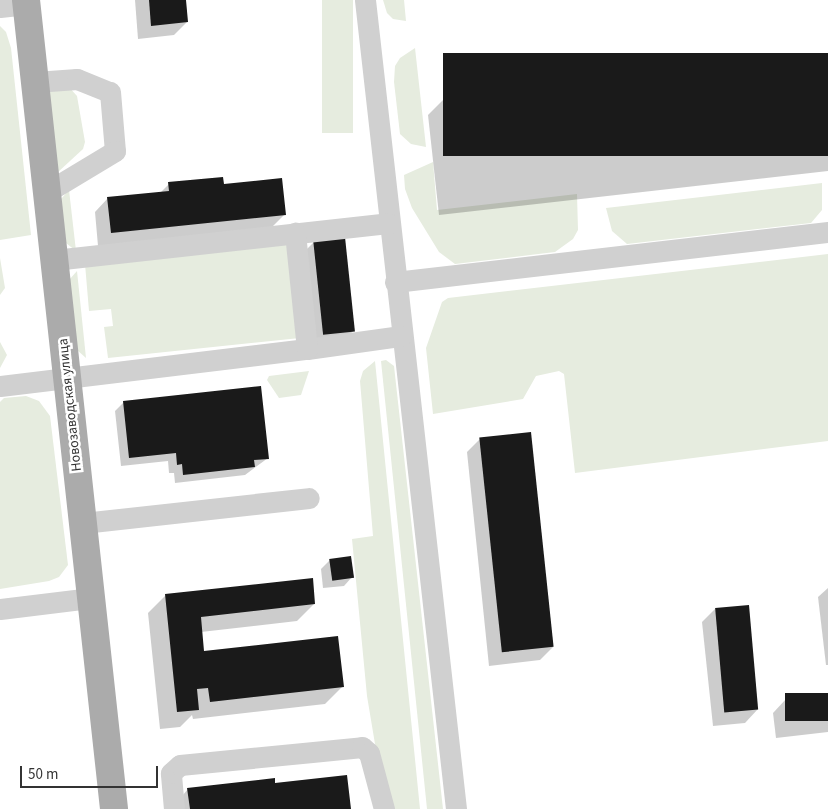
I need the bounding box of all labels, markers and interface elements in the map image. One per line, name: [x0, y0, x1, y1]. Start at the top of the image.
street label: Новозаводская улица: [55, 338, 85, 472]
scale bar: [22, 756, 160, 788]
text: 50 m: [28, 764, 58, 785]

